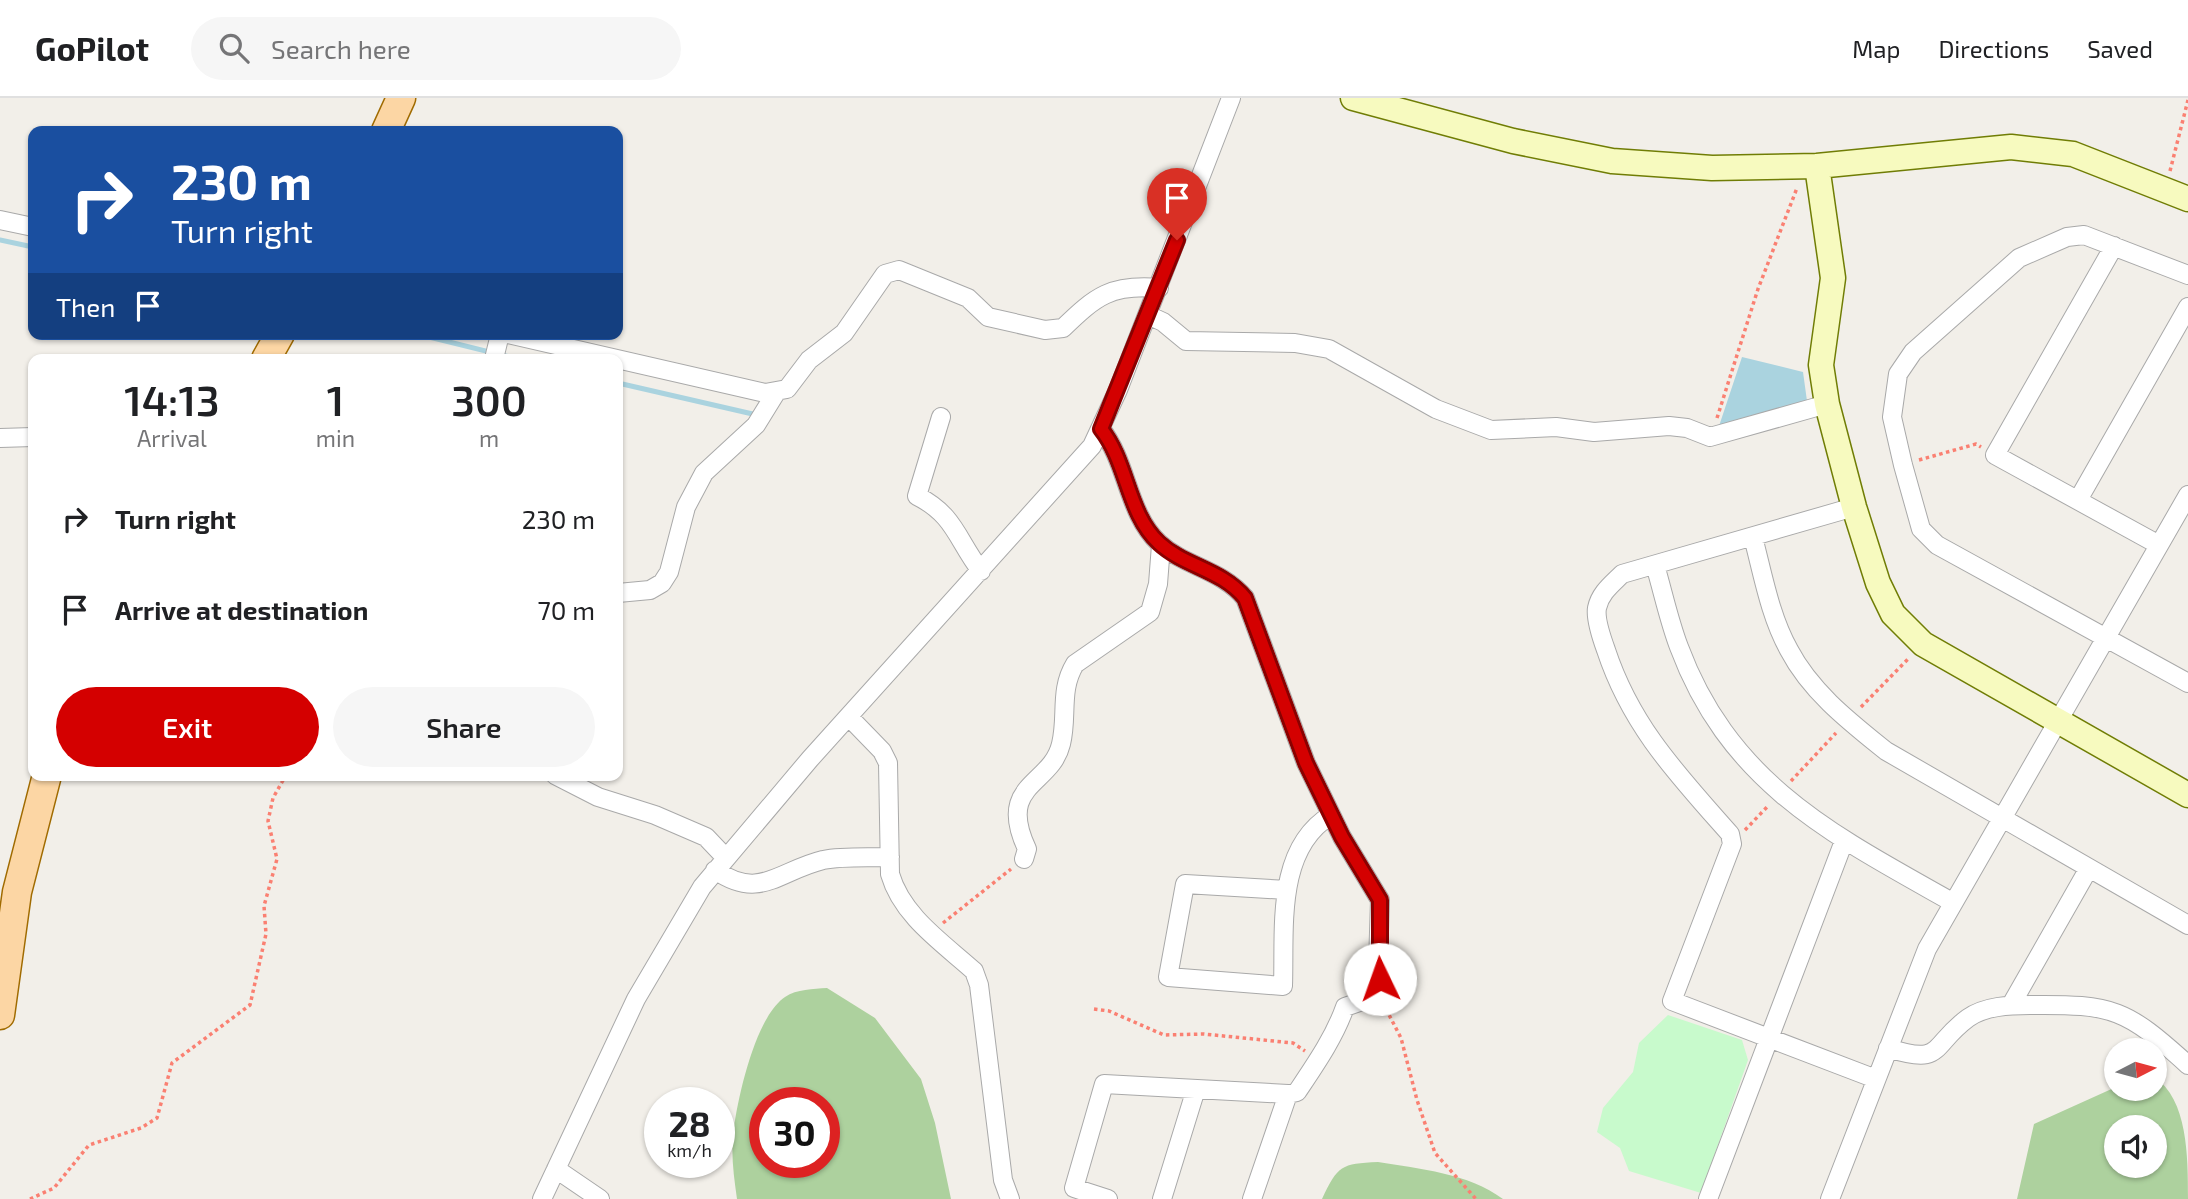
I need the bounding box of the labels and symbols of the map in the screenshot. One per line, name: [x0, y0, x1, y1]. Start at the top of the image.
pin: [1147, 168, 1207, 240]
position arrow: [1343, 942, 1417, 1016]
north arrow: [2104, 1038, 2166, 1101]
speed limit sign: 30: [749, 1087, 840, 1178]

